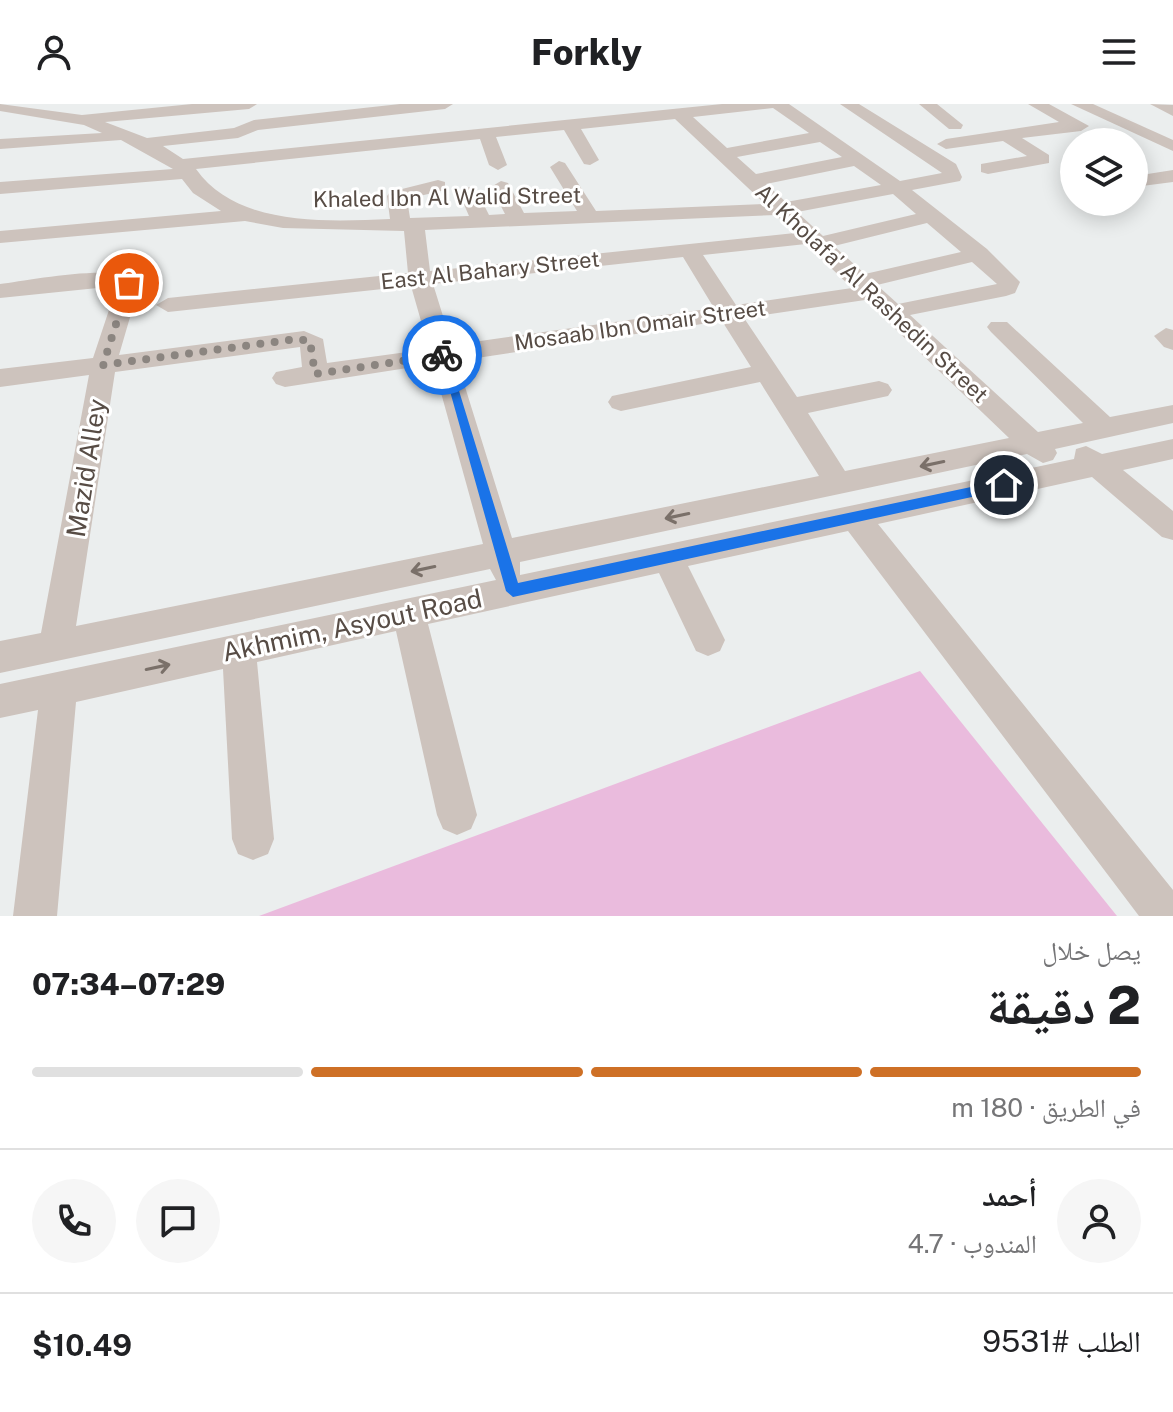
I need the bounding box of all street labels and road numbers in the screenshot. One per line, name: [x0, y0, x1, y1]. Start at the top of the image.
street label: Al Kholafa' Al Rashedin Street: [750, 178, 994, 408]
street label: Khaled Ibn Al Walid Street: [313, 182, 581, 212]
street label: East Al Bahary Street: [379, 246, 601, 294]
street label: Mosaab Ibn Omair Street: [513, 294, 767, 356]
street label: Mazid Alley: [60, 397, 112, 539]
street label: Akhmim, Asyout Road: [219, 582, 485, 668]

